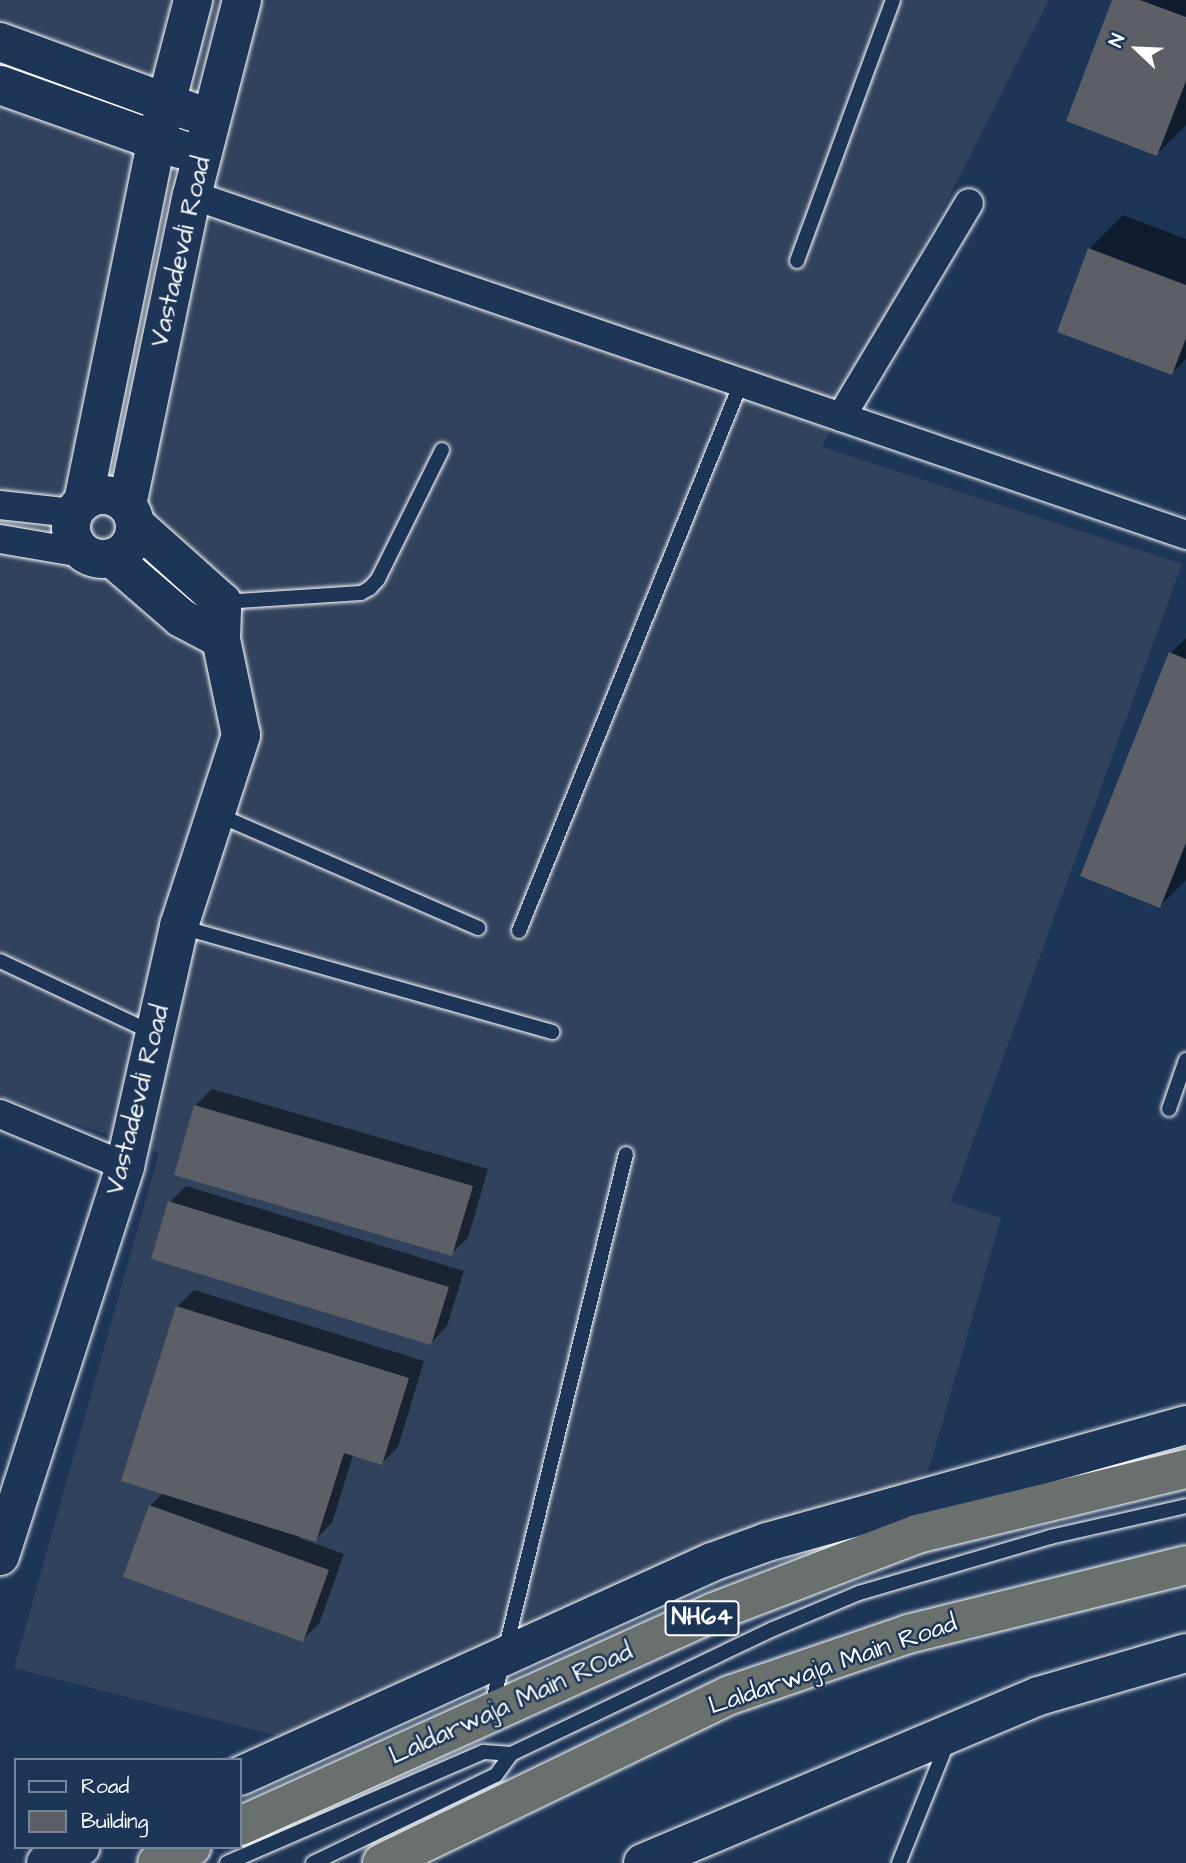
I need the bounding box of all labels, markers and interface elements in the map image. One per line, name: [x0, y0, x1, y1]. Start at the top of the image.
north arrow: [1102, 14, 1172, 84]
text: N: [1102, 30, 1132, 51]
street label: Vastadevdi Road: [144, 154, 218, 350]
street label: Vastadevdi Road: [99, 1002, 177, 1198]
road number: NH64: [664, 1598, 740, 1638]
street label: Laldarwaja Main Road: [705, 1608, 961, 1722]
street label: Laldarwaja Main ROad: [384, 1636, 638, 1772]
legend: [14, 1758, 242, 1849]
text: Road: [81, 1772, 129, 1801]
text: Building: [81, 1807, 148, 1836]

